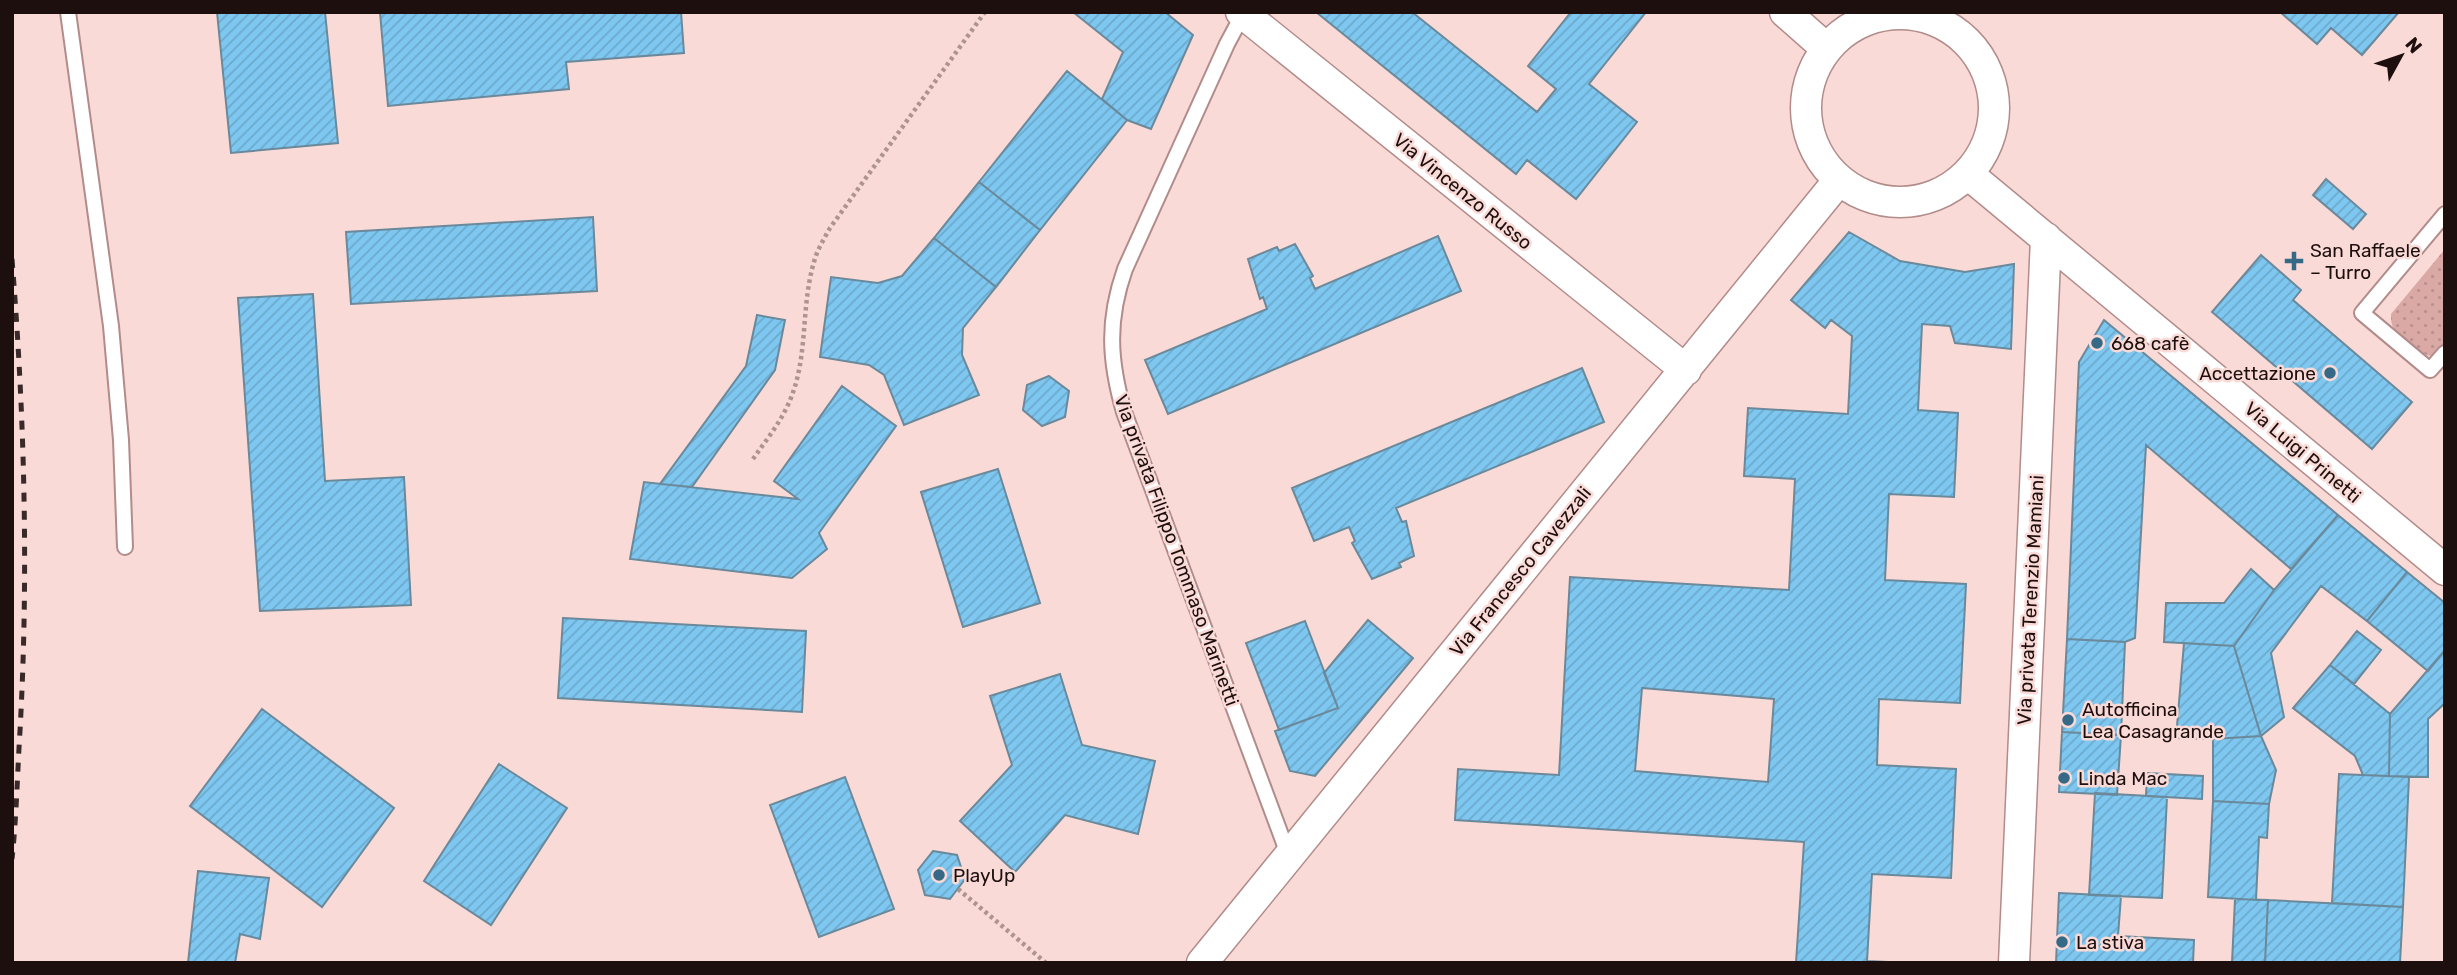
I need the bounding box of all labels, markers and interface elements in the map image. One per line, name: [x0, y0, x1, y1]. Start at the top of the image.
north arrow: [2366, 21, 2436, 91]
text: N: [2400, 33, 2427, 58]
street label: Via Vincenzo Russo: [1389, 128, 1537, 254]
place label: San Raffaele – Turro: [2310, 239, 2421, 284]
marker: San Raffaele – Turro: [2284, 251, 2304, 271]
place label: 668 cafè: [2111, 332, 2189, 355]
marker: 668 cafè: [2089, 335, 2105, 351]
place label: Accettazione: [2199, 362, 2316, 385]
marker: Accettazione: [2322, 365, 2338, 381]
street label: Via privata Filippo Tommaso Marinetti: [1109, 391, 1244, 709]
street label: Via Luigi Prinetti: [2240, 397, 2366, 508]
street label: Via privata Terenzio Mamiani: [2012, 474, 2049, 726]
street label: Via Francesco Cavezzali: [1445, 482, 1596, 661]
place label: Autofficina Lea Casagrande: [2082, 698, 2224, 743]
marker: Autofficina Lea Casagrande: [2060, 712, 2076, 728]
place label: Linda Mac: [2078, 767, 2167, 790]
marker: Linda Mac: [2056, 770, 2072, 786]
place label: PlayUp: [953, 864, 1015, 887]
marker: PlayUp: [931, 867, 947, 883]
place label: La stiva: [2076, 931, 2144, 954]
marker: La stiva: [2054, 934, 2070, 950]

